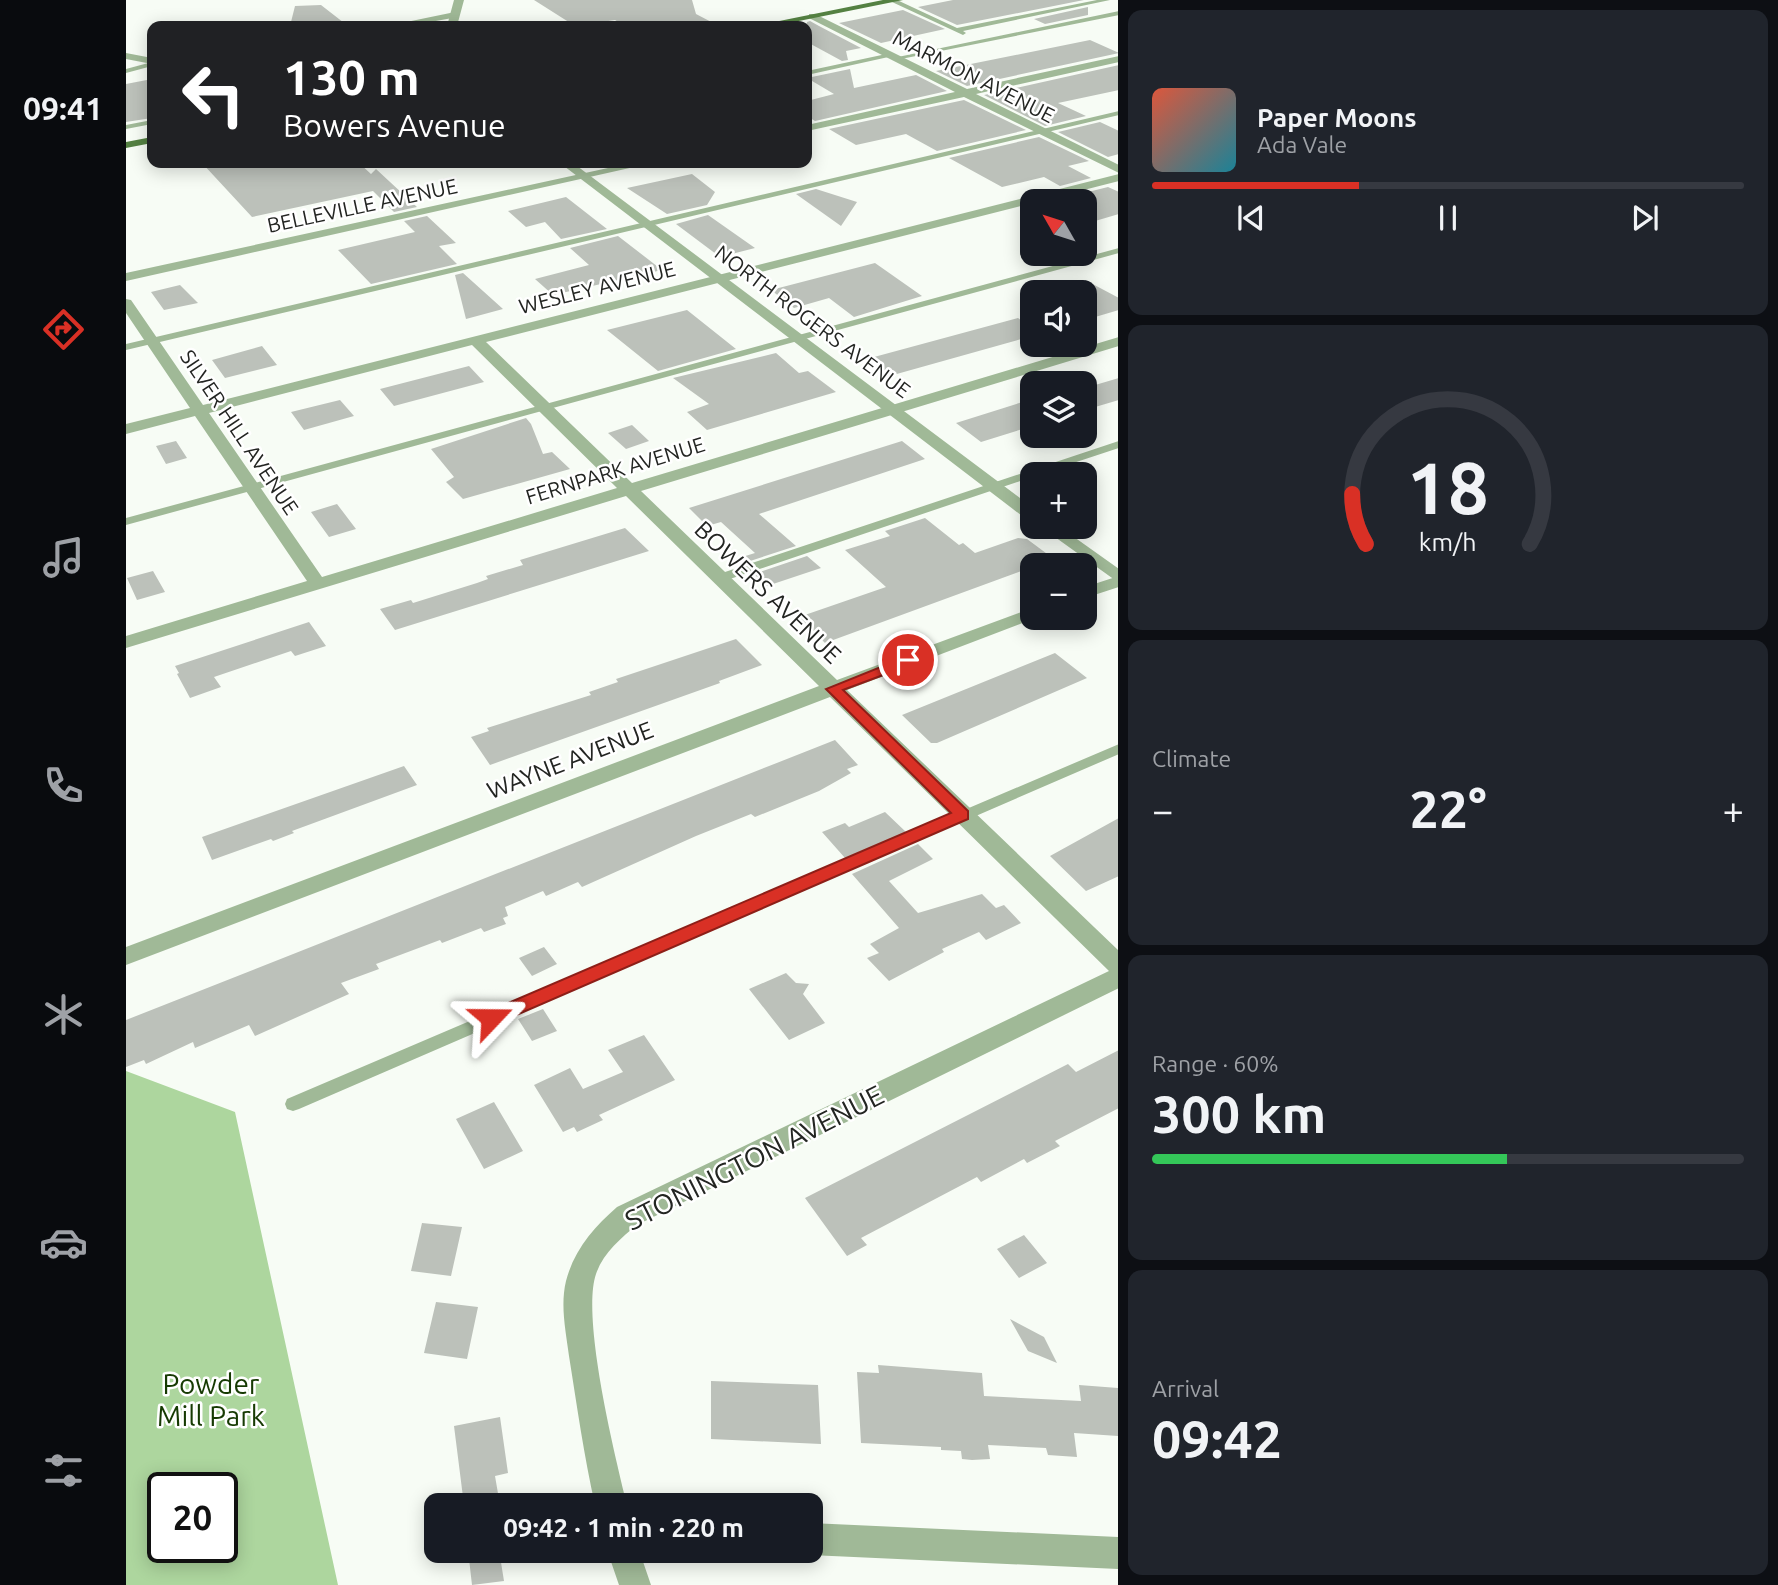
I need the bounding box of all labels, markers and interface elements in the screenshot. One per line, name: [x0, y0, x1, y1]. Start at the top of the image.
street label: MARMON AVENUE: [889, 25, 1059, 127]
icon: left: [168, 49, 259, 140]
text: 130 m: [283, 49, 420, 104]
text: 09:41: [23, 90, 103, 126]
text: Paper Moons: [1257, 103, 1416, 132]
text: Bowers Avenue: [283, 107, 506, 143]
text: Ada Vale: [1257, 132, 1347, 157]
street label: BELLEVILLE AVENUE: [265, 173, 459, 237]
north arrow: [1020, 189, 1097, 266]
map controls: [1020, 189, 1097, 630]
icon: previous: [1232, 199, 1270, 237]
icon: pause: [1429, 199, 1467, 237]
icon: next: [1626, 199, 1664, 237]
street label: NORTH ROGERS AVENUE: [711, 240, 915, 402]
street label: WESLEY AVENUE: [516, 256, 678, 318]
button: sound: [1020, 280, 1097, 357]
icon: directions: [39, 305, 88, 354]
street label: SILVER HILL AVENUE: [176, 345, 304, 519]
button: layers: [1020, 371, 1097, 448]
street label: FERNPARK AVENUE: [523, 431, 707, 509]
text: 18: [1407, 446, 1489, 528]
button: +: [1020, 462, 1097, 539]
street label: BOWERS AVENUE: [689, 515, 847, 669]
text: km/h: [1419, 527, 1477, 555]
icon: music: [39, 533, 88, 582]
button: −: [1020, 553, 1097, 630]
pin: [878, 630, 938, 690]
icon: arrive: [889, 641, 927, 679]
street label: WAYNE AVENUE: [483, 716, 657, 804]
text: Climate: [1152, 746, 1231, 771]
icon: phone: [39, 761, 88, 810]
text: 22°: [1409, 780, 1487, 838]
text: −: [1152, 789, 1173, 831]
text: +: [1723, 789, 1744, 831]
position arrow: [454, 981, 528, 1055]
icon: climate: [39, 990, 88, 1039]
text: Range · 60%: [1152, 1051, 1279, 1076]
street label: STONINGTON AVENUE: [620, 1078, 888, 1236]
text: 300 km: [1152, 1085, 1326, 1143]
icon: car: [39, 1218, 88, 1267]
park label: Powder Mill Park: [157, 1368, 265, 1431]
text: Arrival: [1152, 1376, 1219, 1401]
text: 09:42: [1152, 1410, 1282, 1468]
icon: filters: [39, 1446, 88, 1495]
speed limit sign: 20: [147, 1472, 238, 1563]
text: 09:42 · 1 min · 220 m: [503, 1513, 744, 1542]

